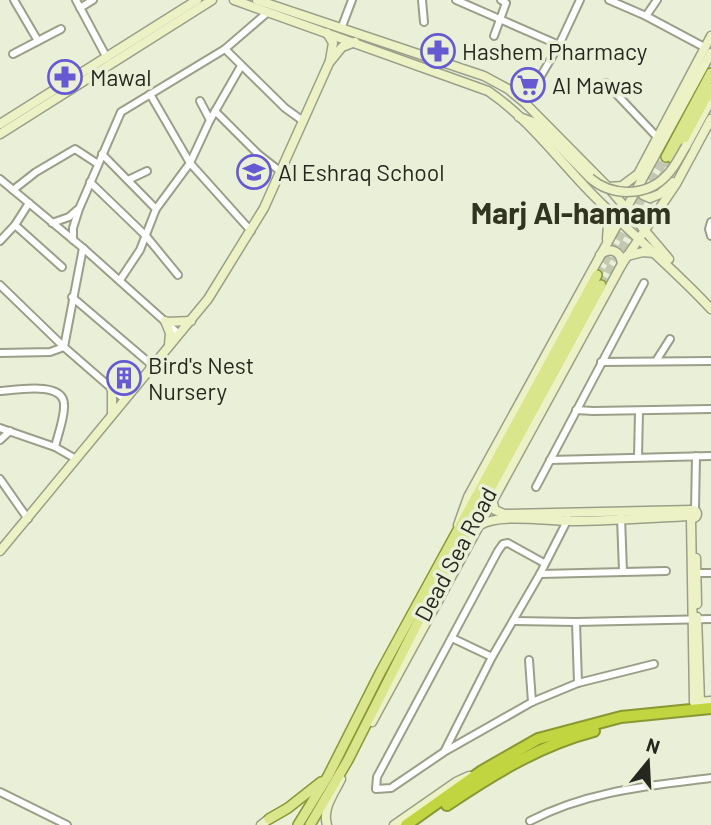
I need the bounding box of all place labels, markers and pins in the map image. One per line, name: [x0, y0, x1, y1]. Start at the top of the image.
pharmacy icon: Hashem Pharmacy: [419, 32, 457, 70]
place label: Hashem Pharmacy: [462, 37, 648, 65]
pharmacy icon: Mawal: [46, 58, 84, 96]
place label: Mawal: [90, 63, 151, 91]
supermarket icon: Al Mawas: [509, 66, 547, 104]
place label: Al Mawas: [552, 71, 643, 99]
school or university icon: Al Eshraq School: [235, 153, 273, 191]
place label: Al Eshraq School: [278, 158, 445, 186]
place label: Bird's Nest Nursery: [148, 351, 254, 405]
building icon: Bird's Nest Nursery: [105, 359, 143, 397]

